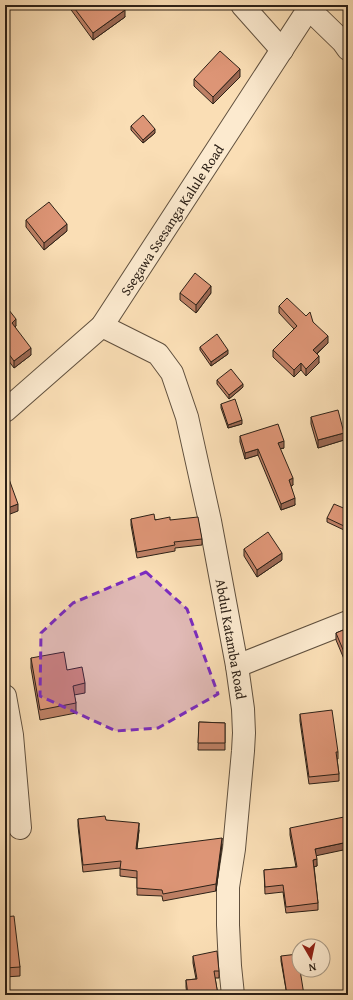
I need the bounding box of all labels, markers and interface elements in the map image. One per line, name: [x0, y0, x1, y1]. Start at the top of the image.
street label: Ssegawa Ssesanga Kalule Road: [115, 140, 229, 300]
street label: Abdul Katamba Road: [211, 577, 252, 701]
north arrow: [291, 938, 331, 978]
text: N: [307, 959, 317, 976]

